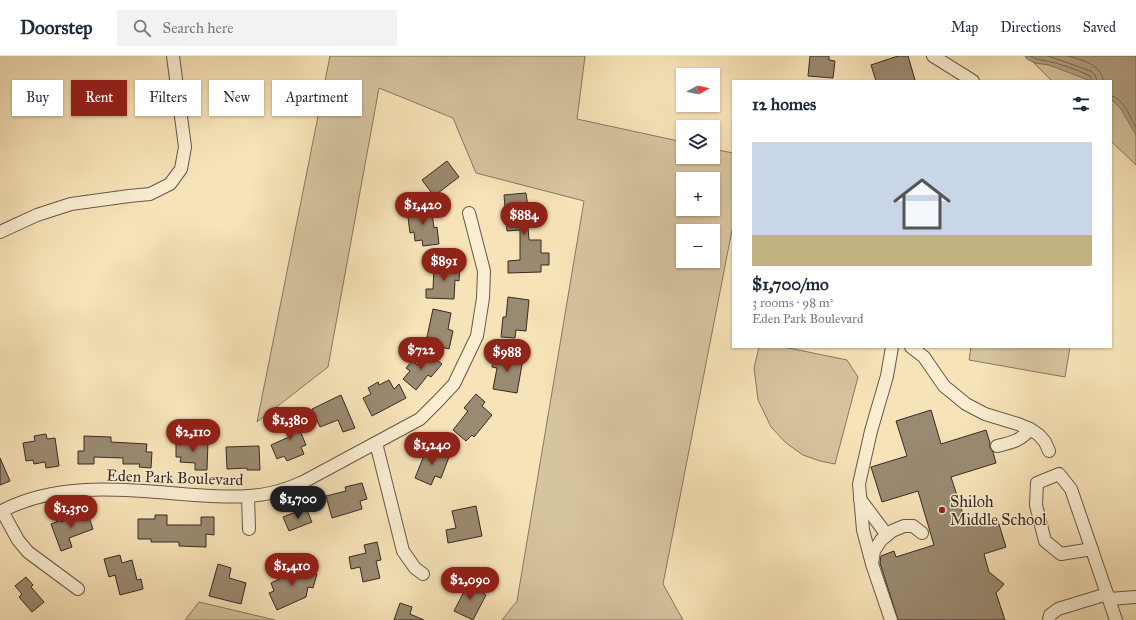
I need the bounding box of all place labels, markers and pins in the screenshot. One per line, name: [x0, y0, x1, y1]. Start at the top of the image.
pin: $1,420: [390, 192, 456, 226]
pin: $884: [500, 202, 548, 236]
pin: $891: [420, 248, 468, 282]
pin: $722: [397, 337, 445, 371]
pin: $988: [483, 339, 531, 373]
pin: $1,380: [257, 407, 323, 441]
pin: $2,110: [160, 419, 226, 453]
pin: $1,240: [399, 432, 465, 466]
pin: $1,700: [265, 486, 331, 520]
place label: Shiloh Middle School: [950, 492, 1047, 529]
pin: $1,350: [38, 495, 104, 529]
marker: Shiloh Middle School: [937, 505, 947, 515]
pin: $1,410: [259, 553, 325, 587]
pin: $2,090: [437, 567, 503, 601]

